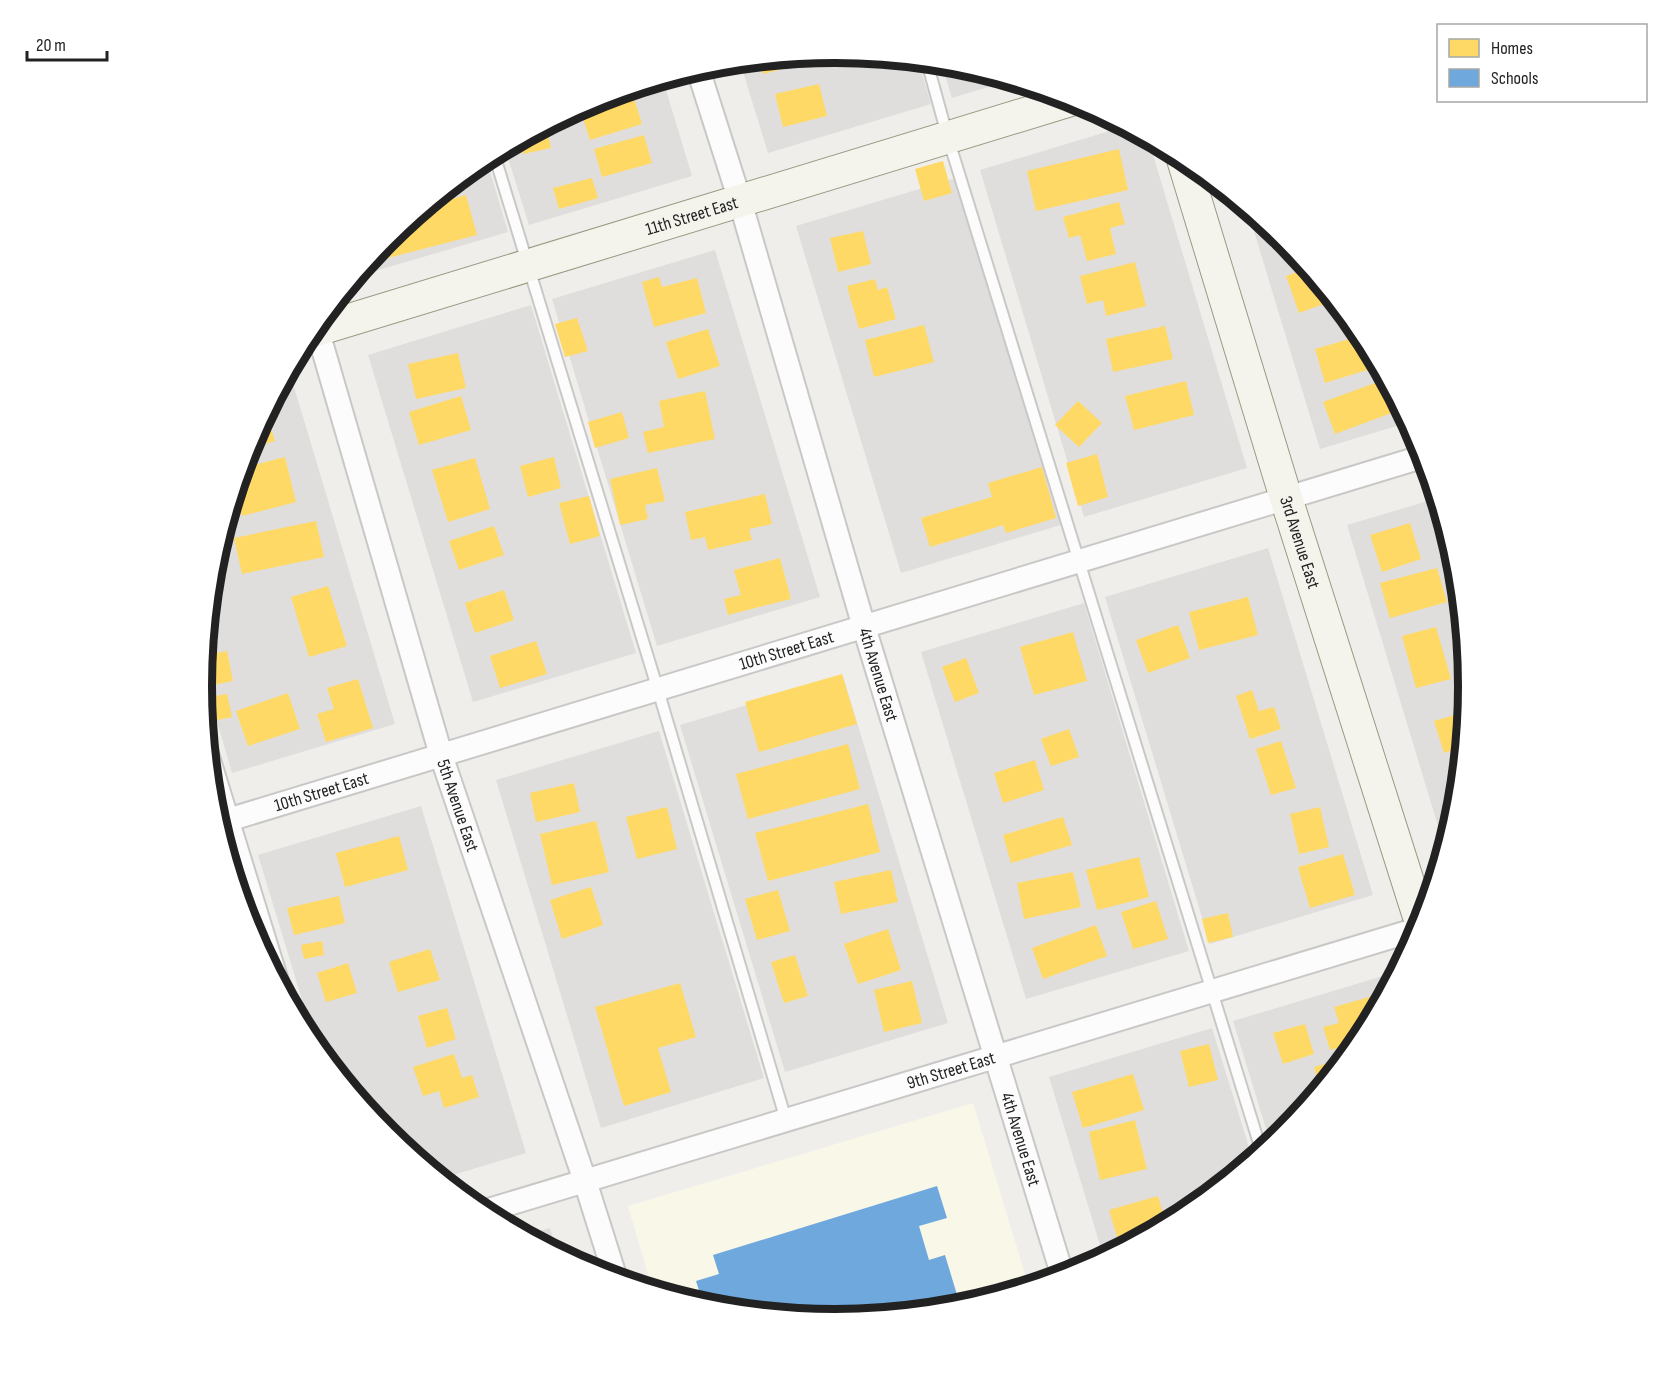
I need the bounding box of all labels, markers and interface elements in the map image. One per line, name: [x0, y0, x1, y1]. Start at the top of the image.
scale bar: [27, 24, 106, 62]
legend: [1437, 24, 1647, 102]
text: 20 m: [36, 35, 66, 56]
text: Homes: [1491, 38, 1533, 59]
text: Schools: [1491, 68, 1538, 89]
street label: 11th Street East: [643, 191, 741, 240]
street label: 3rd Avenue East: [1276, 494, 1325, 592]
street label: 4th Avenue East: [854, 625, 903, 724]
street label: 10th Street East: [737, 626, 836, 674]
street label: 5th Avenue East: [433, 756, 484, 855]
street label: 10th Street East: [272, 767, 371, 816]
street label: 9th Street East: [904, 1047, 998, 1093]
street label: 4th Avenue East: [997, 1090, 1045, 1189]

